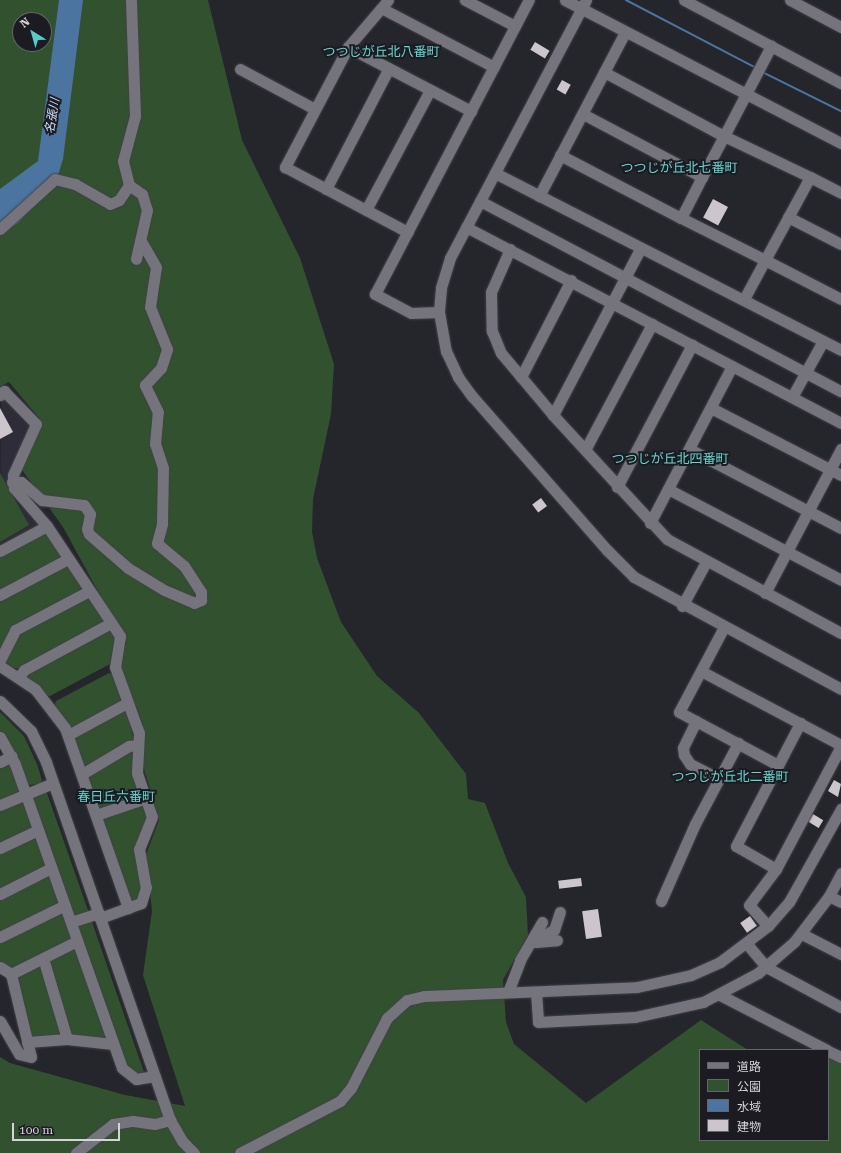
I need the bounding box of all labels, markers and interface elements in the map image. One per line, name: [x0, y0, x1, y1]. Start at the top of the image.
north arrow: [12, 12, 52, 52]
text: N: [18, 15, 32, 31]
district label: つつじが丘北八番町: [323, 44, 439, 60]
water label: 名張川: [43, 97, 63, 135]
district label: つつじが丘北七番町: [621, 160, 737, 176]
district label: つつじが丘北四番町: [612, 451, 728, 467]
district label: つつじが丘北二番町: [672, 769, 788, 785]
district label: 春日丘六番町: [77, 789, 155, 805]
legend: [699, 1049, 829, 1141]
text: 道路: [737, 1060, 761, 1074]
text: 公園: [737, 1080, 761, 1094]
text: 水域: [737, 1100, 761, 1114]
scale bar: [14, 1115, 122, 1141]
text: 建物: [737, 1120, 761, 1134]
text: 100 m: [19, 1123, 53, 1137]

